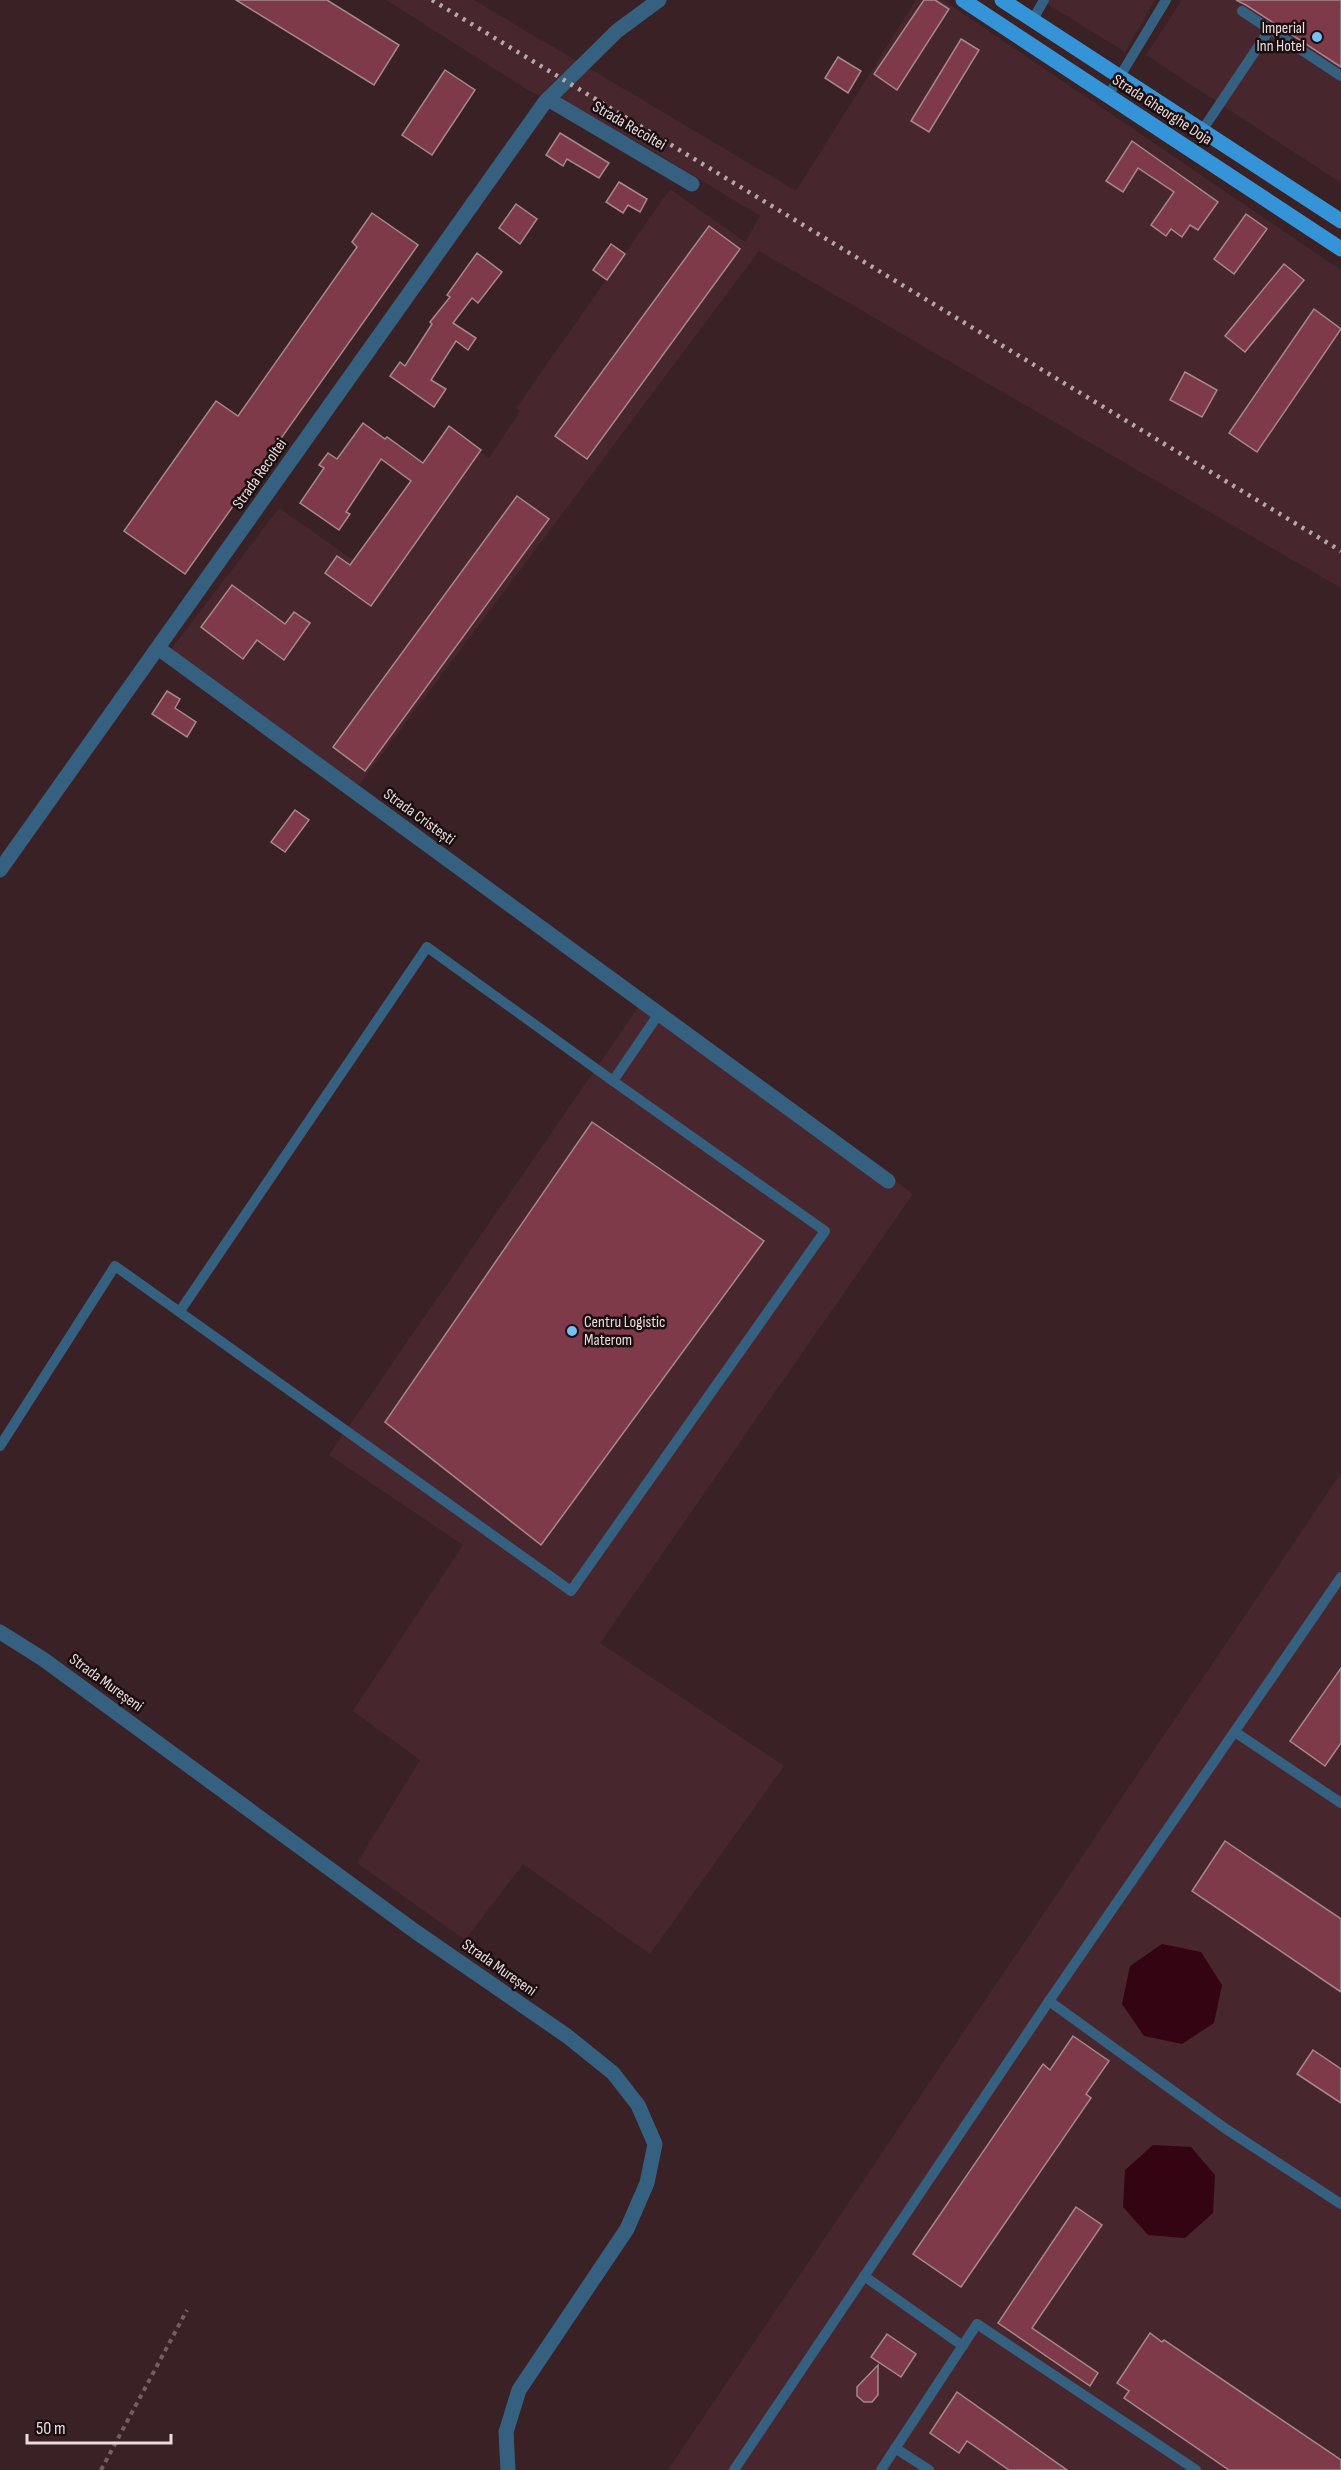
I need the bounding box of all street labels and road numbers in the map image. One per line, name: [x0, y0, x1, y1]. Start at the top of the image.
street label: Strada Gheorghe Doja: [1108, 71, 1216, 149]
street label: Strada Recoltei: [589, 97, 669, 155]
street label: Strada Recoltei: [229, 435, 291, 513]
street label: Strada Cristești: [380, 785, 458, 849]
street label: Strada Mureșeni: [65, 1650, 147, 1716]
street label: Strada Mureșeni: [458, 1935, 540, 2001]

